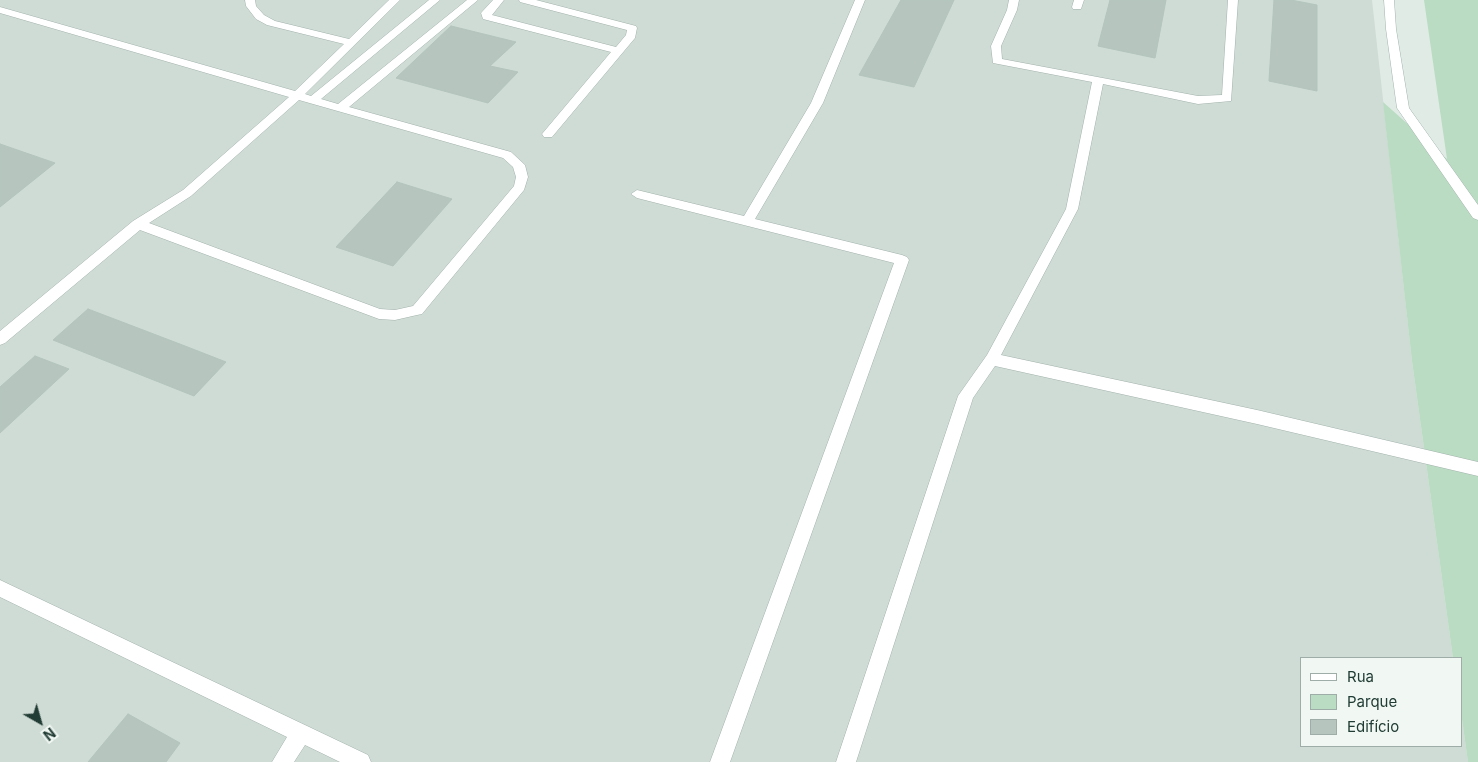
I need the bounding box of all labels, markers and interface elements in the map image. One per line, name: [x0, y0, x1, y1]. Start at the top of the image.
legend: [1300, 657, 1463, 747]
text: Rua: [1347, 667, 1374, 686]
text: Parque: [1347, 692, 1397, 711]
north arrow: [15, 697, 65, 747]
text: Edifício: [1347, 717, 1399, 736]
text: N: [40, 724, 59, 744]

